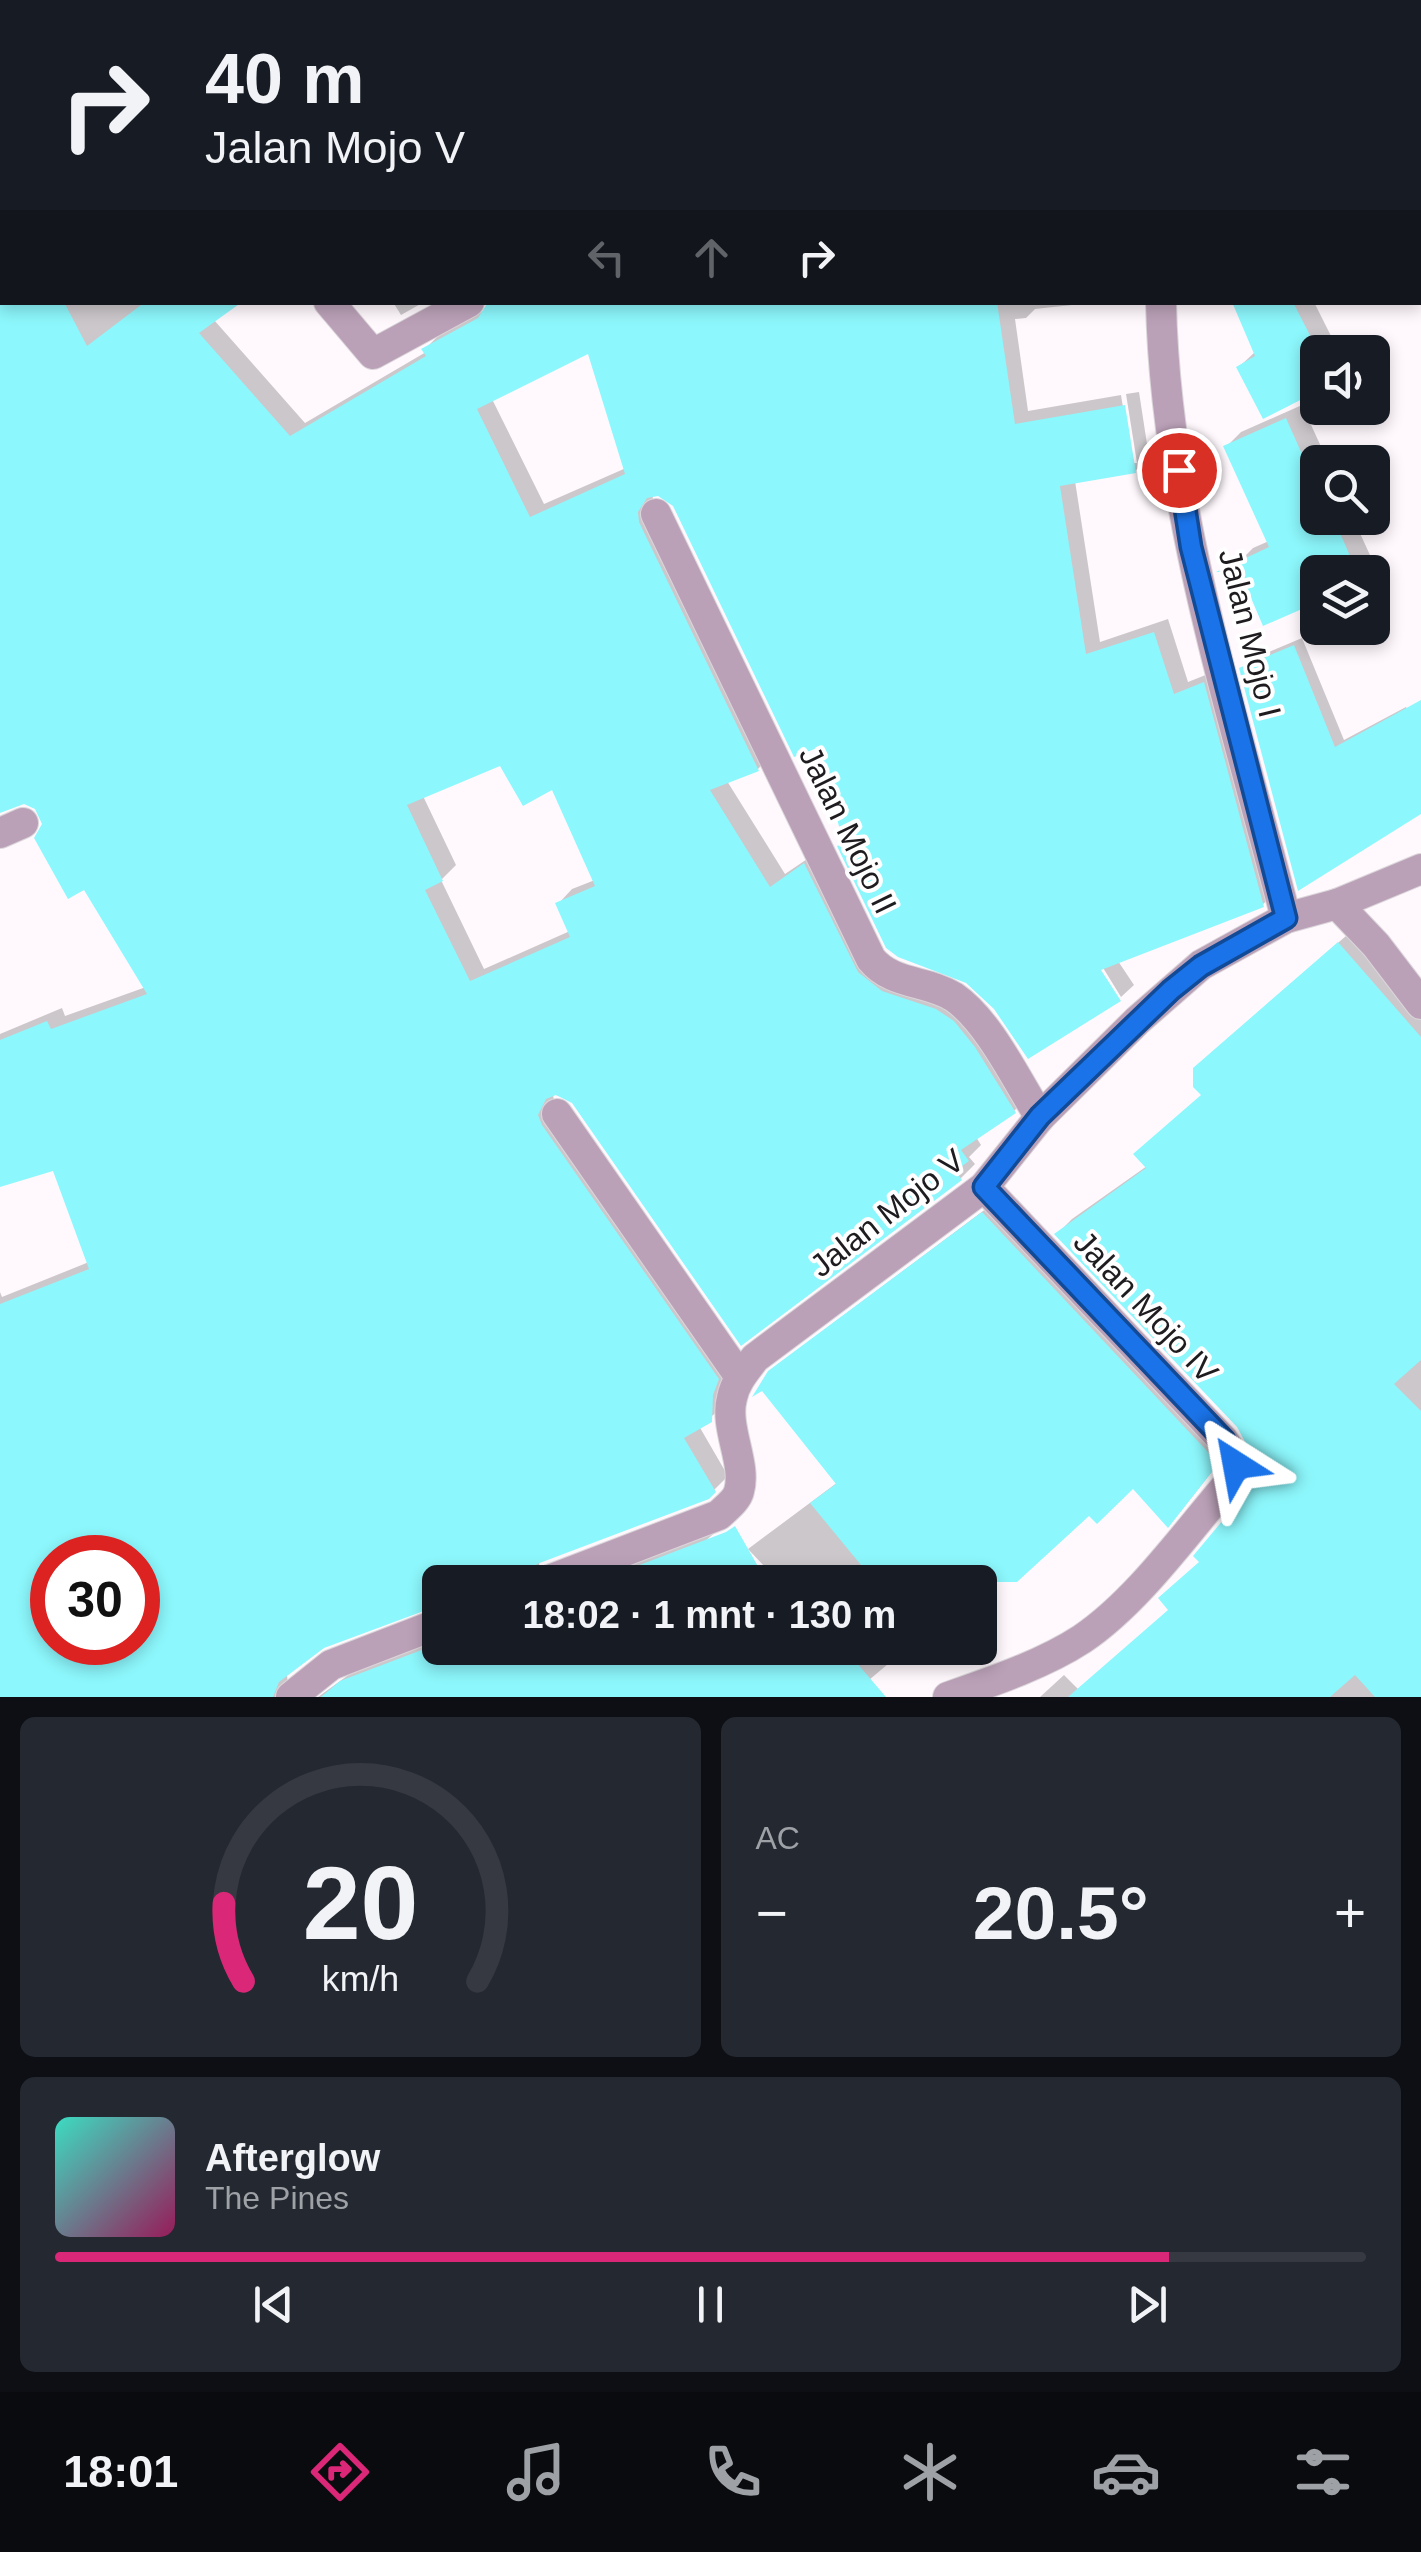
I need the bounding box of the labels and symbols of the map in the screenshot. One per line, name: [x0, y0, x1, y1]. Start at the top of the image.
pin: [1137, 428, 1222, 513]
street label: Jalan Mojo I: [1212, 545, 1288, 721]
street label: Jalan Mojo II: [792, 741, 904, 919]
street label: Jalan Mojo V: [803, 1141, 971, 1284]
street label: Jalan Mojo IV: [1067, 1224, 1226, 1391]
position arrow: [1184, 1413, 1288, 1517]
speed limit sign: 30: [30, 1535, 160, 1665]

